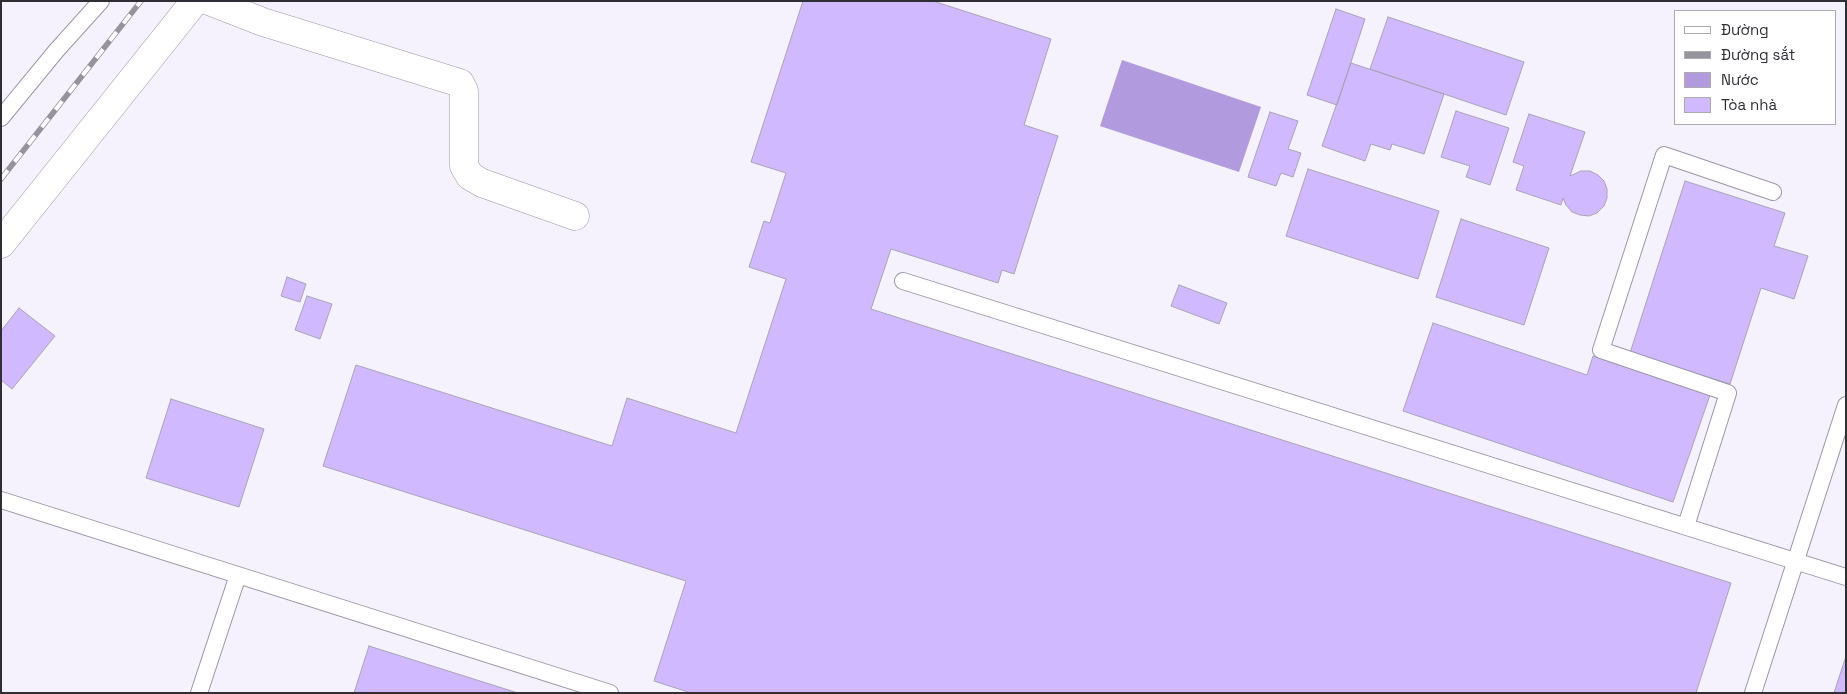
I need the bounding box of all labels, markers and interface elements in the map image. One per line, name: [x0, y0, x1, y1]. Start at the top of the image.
legend: [1674, 10, 1837, 125]
text: Đường: [1721, 20, 1769, 39]
text: Đường sắt: [1721, 45, 1796, 64]
text: Nước: [1721, 70, 1759, 89]
text: Tòa nhà: [1721, 95, 1777, 114]

